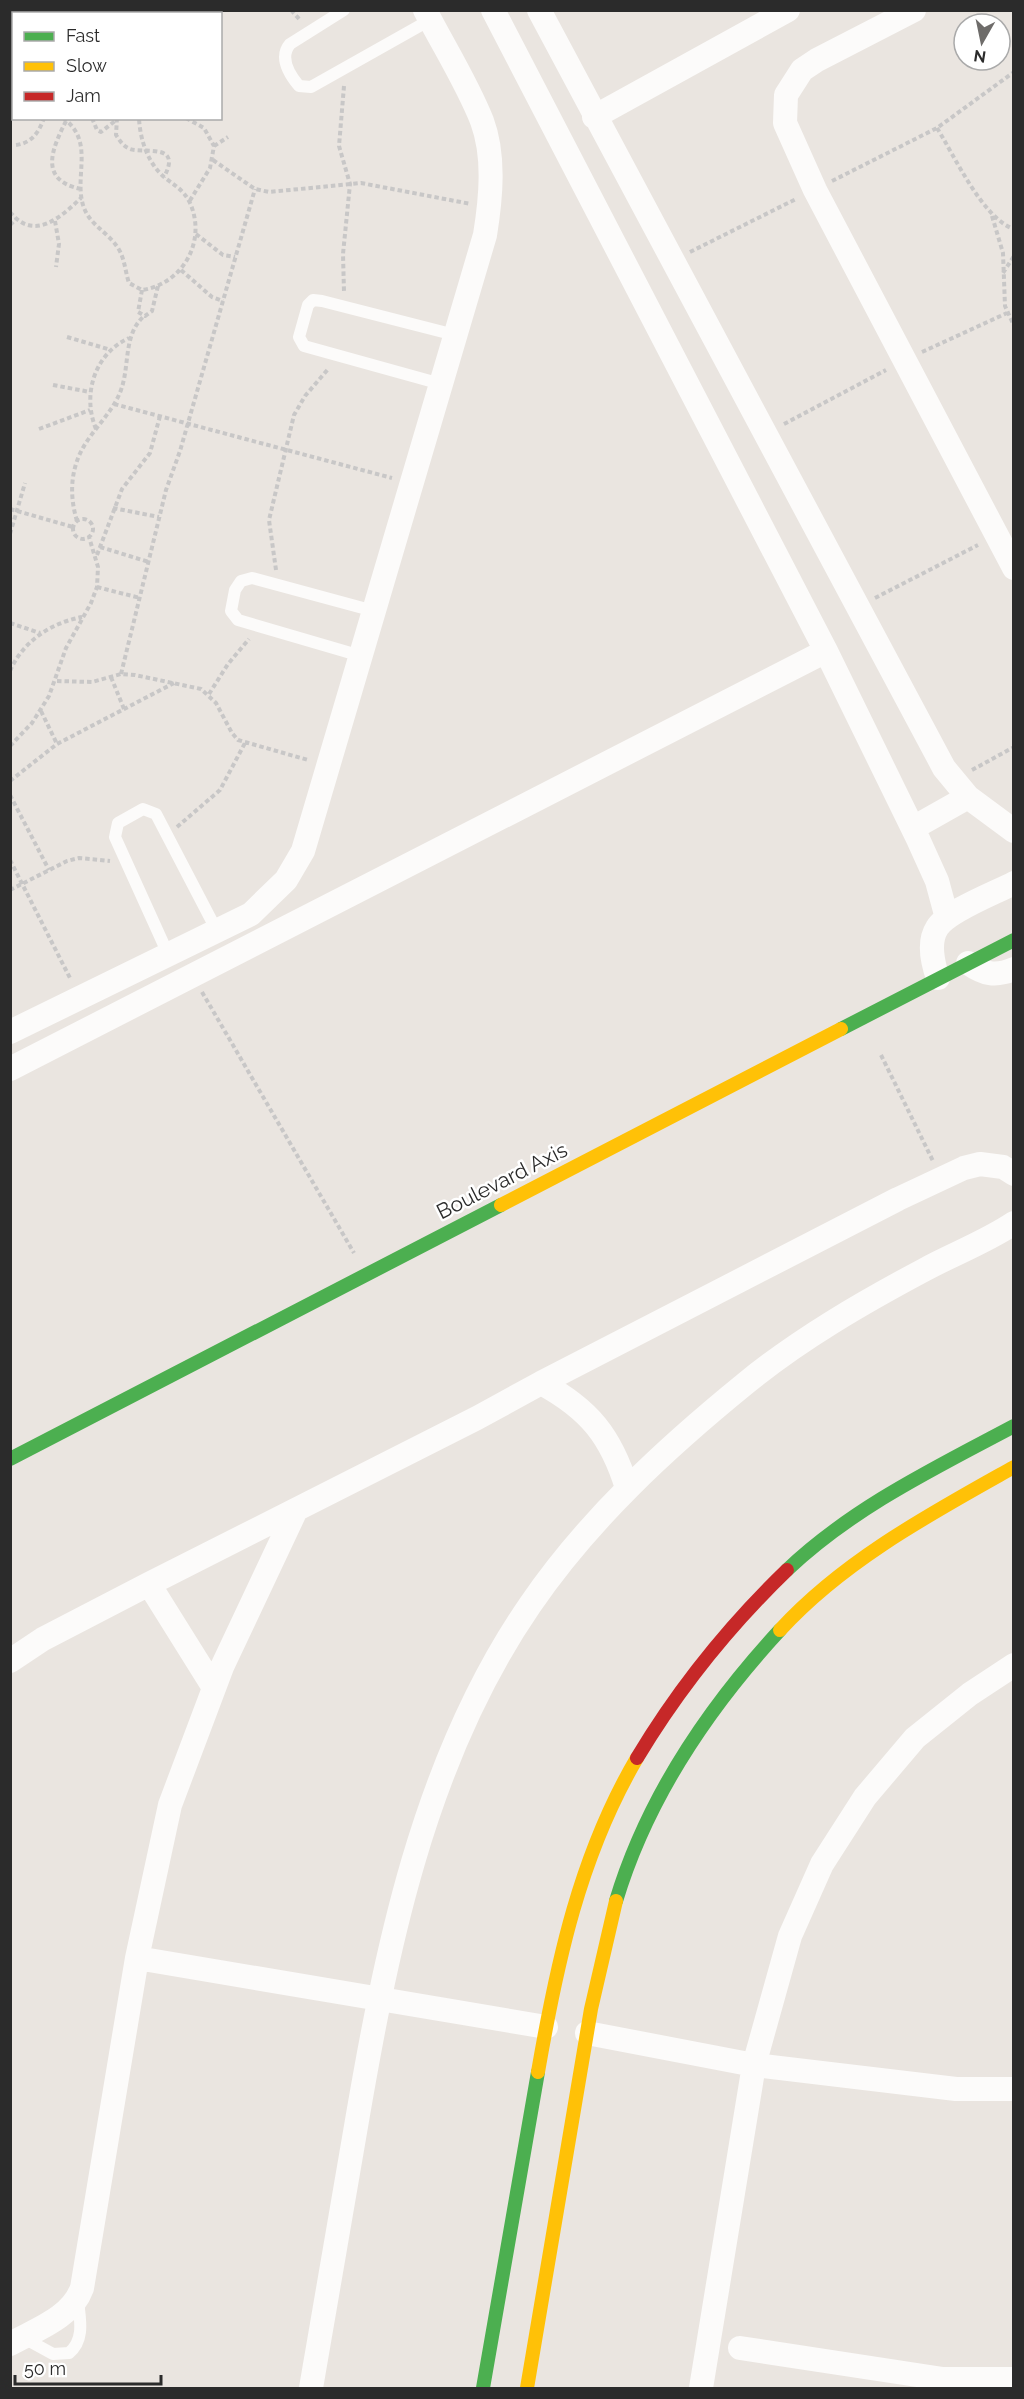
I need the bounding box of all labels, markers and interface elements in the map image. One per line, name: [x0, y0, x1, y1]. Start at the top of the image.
legend: [12, 12, 222, 120]
north arrow: [952, 12, 1012, 72]
text: Fast: [66, 25, 100, 46]
text: N: [972, 46, 987, 67]
text: Slow: [66, 55, 107, 76]
text: Jam: [66, 85, 101, 106]
street label: Boulevard Axis: [432, 1137, 571, 1224]
scale bar: [15, 2348, 160, 2386]
text: 50 m: [24, 2358, 66, 2379]

